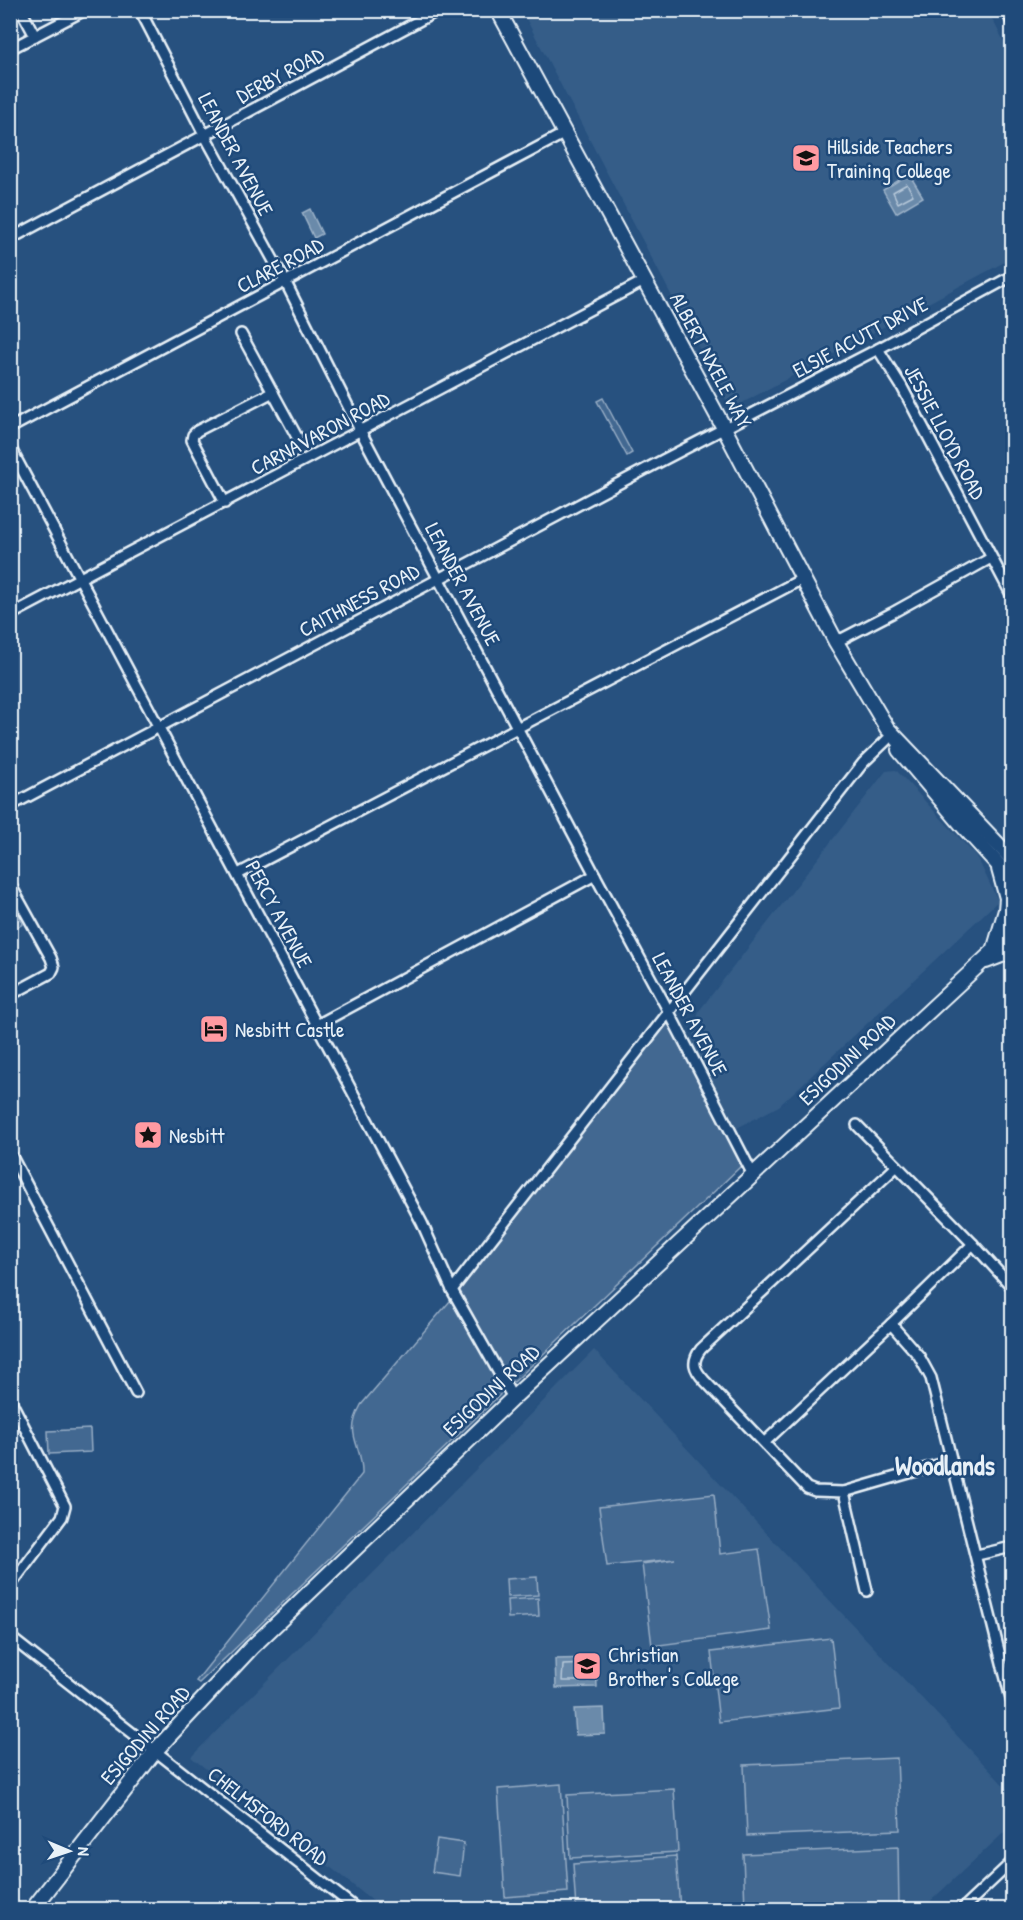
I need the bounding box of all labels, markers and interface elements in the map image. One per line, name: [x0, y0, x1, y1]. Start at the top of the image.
street label: DERBY ROAD: [231, 40, 329, 110]
street label: LEANDER AVENUE: [191, 87, 281, 221]
place label: Hillside Teachers Training College: [827, 132, 953, 185]
school or university icon: Hillside Teachers Training College: [790, 142, 822, 174]
street label: CLARE ROAD: [231, 230, 329, 300]
street label: ALBERT NXELE WAY: [663, 287, 759, 434]
street label: ELSIE ACUTT DRIVE: [787, 289, 933, 385]
street label: JESSIE LLOYD ROAD: [897, 360, 993, 504]
street label: CARNAVARON ROAD: [245, 384, 395, 482]
street label: LEANDER AVENUE: [418, 517, 508, 651]
street label: CAITHNESS ROAD: [294, 556, 424, 644]
street label: PERCY AVENUE: [239, 855, 319, 973]
street label: LEANDER AVENUE: [645, 947, 735, 1081]
street label: ESIGODINI ROAD: [792, 1006, 902, 1112]
hotel icon: Nesbitt Castle: [198, 1013, 230, 1045]
place label: Nesbitt Castle: [235, 1015, 344, 1044]
place icon: Nesbitt: [132, 1119, 164, 1151]
place label: Nesbitt: [169, 1121, 225, 1150]
street label: ESIGODINI ROAD: [436, 1337, 546, 1443]
district label: Woodlands: [895, 1447, 996, 1483]
place label: Christian Brother's College: [608, 1640, 739, 1693]
school or university icon: Christian Brother's College: [571, 1650, 603, 1682]
street label: ESIGODINI ROAD: [94, 1679, 196, 1791]
street label: CHELMSFORD ROAD: [202, 1760, 334, 1872]
north arrow: [39, 1821, 99, 1881]
text: N: [73, 1847, 95, 1857]

